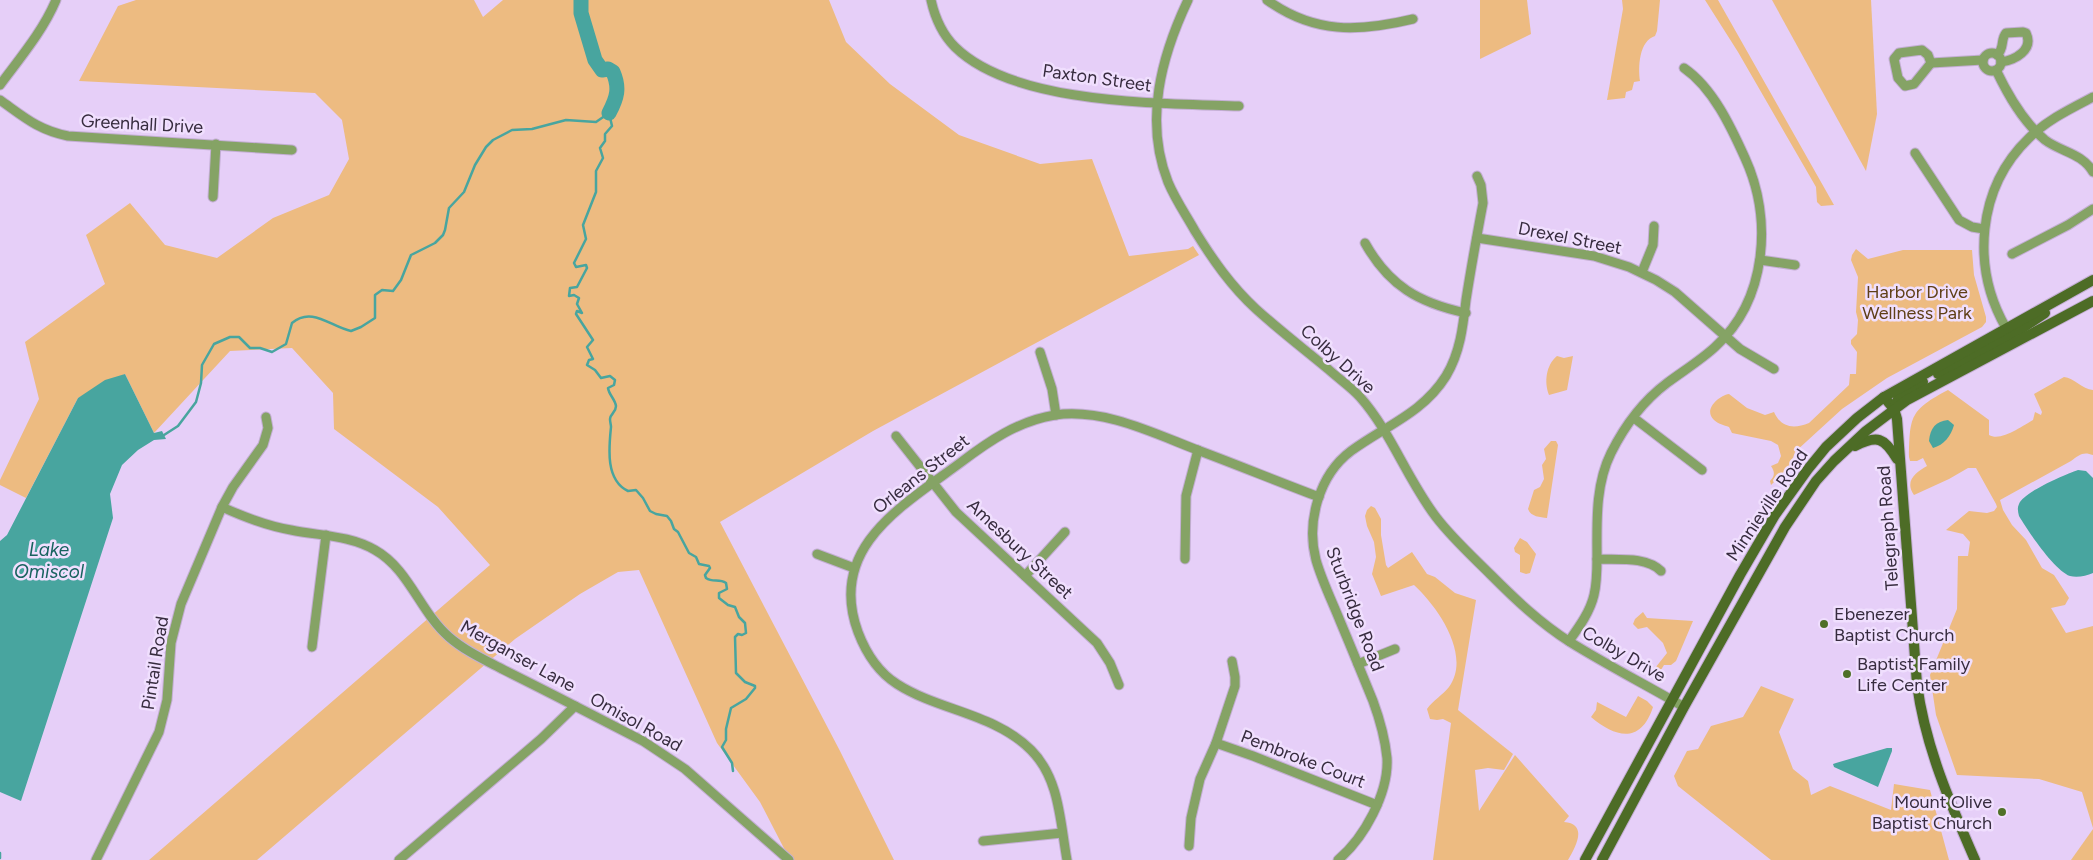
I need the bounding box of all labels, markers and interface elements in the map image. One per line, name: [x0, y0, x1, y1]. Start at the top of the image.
street label: Paxton Street: [1041, 59, 1153, 97]
street label: Greenhall Drive: [80, 110, 204, 138]
street label: Drexel Street: [1516, 217, 1624, 259]
park label: Harbor Drive Wellness Park: [1862, 281, 1972, 324]
street label: Colby Drive: [1296, 320, 1380, 398]
street label: Orleans Street: [868, 429, 974, 518]
street label: Minnieville Road: [1721, 445, 1813, 565]
street label: Telegraph Road: [1873, 465, 1903, 591]
street label: Amesbury Street: [963, 494, 1078, 604]
water label: Lake Omiscol: [14, 538, 85, 583]
street label: Sturbridge Road: [1321, 544, 1389, 674]
place label: Ebenezer Baptist Church: [1834, 603, 1954, 646]
street label: Pintail Road: [137, 615, 173, 711]
street label: Merganser Lane: [457, 615, 579, 697]
marker: Ebenezer Baptist Church: [1818, 618, 1830, 630]
street label: Colby Drive: [1578, 621, 1670, 687]
place label: Baptist Family Life Center: [1857, 653, 1971, 696]
marker: Baptist Family Life Center: [1841, 668, 1853, 680]
street label: Omisol Road: [586, 688, 686, 756]
street label: Pembroke Court: [1238, 725, 1369, 793]
place label: Mount Olive Baptist Church: [1872, 791, 1992, 834]
marker: Mount Olive Baptist Church: [1996, 806, 2008, 818]

